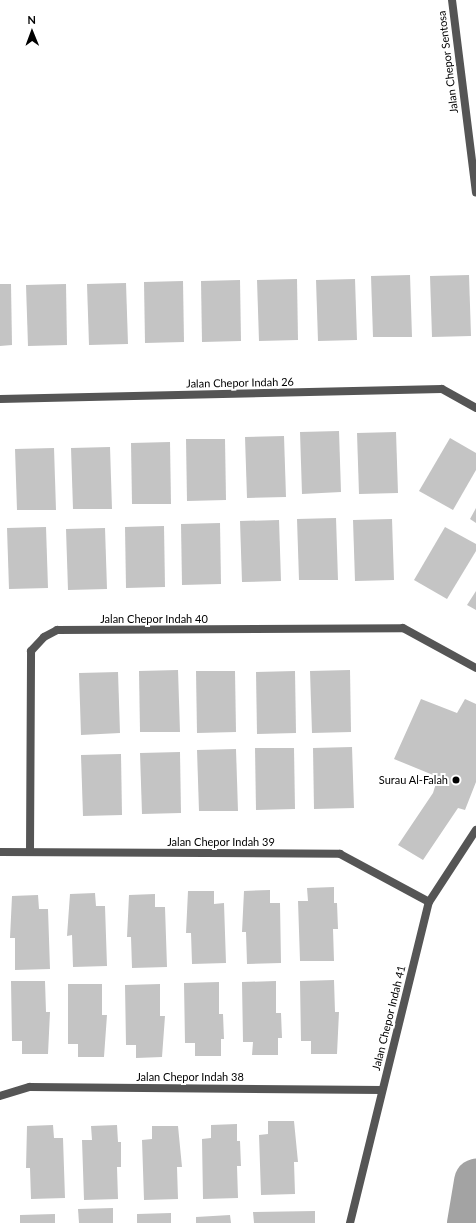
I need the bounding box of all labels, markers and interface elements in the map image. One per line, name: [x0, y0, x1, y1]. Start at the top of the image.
street label: Jalan Chepor Sentosa: [435, 10, 461, 114]
north arrow: [12, 12, 52, 52]
text: N: [27, 13, 36, 26]
street label: Jalan Chepor Indah 26: [186, 375, 294, 391]
street label: Jalan Chepor Indah 40: [100, 612, 208, 626]
place label: Surau Al-Falah: [378, 773, 448, 787]
marker: Surau Al-Falah: [451, 775, 461, 785]
street label: Jalan Chepor Indah 39: [167, 835, 275, 849]
street label: Jalan Chepor Indah 41: [370, 964, 408, 1072]
street label: Jalan Chepor Indah 38: [136, 1070, 244, 1084]

